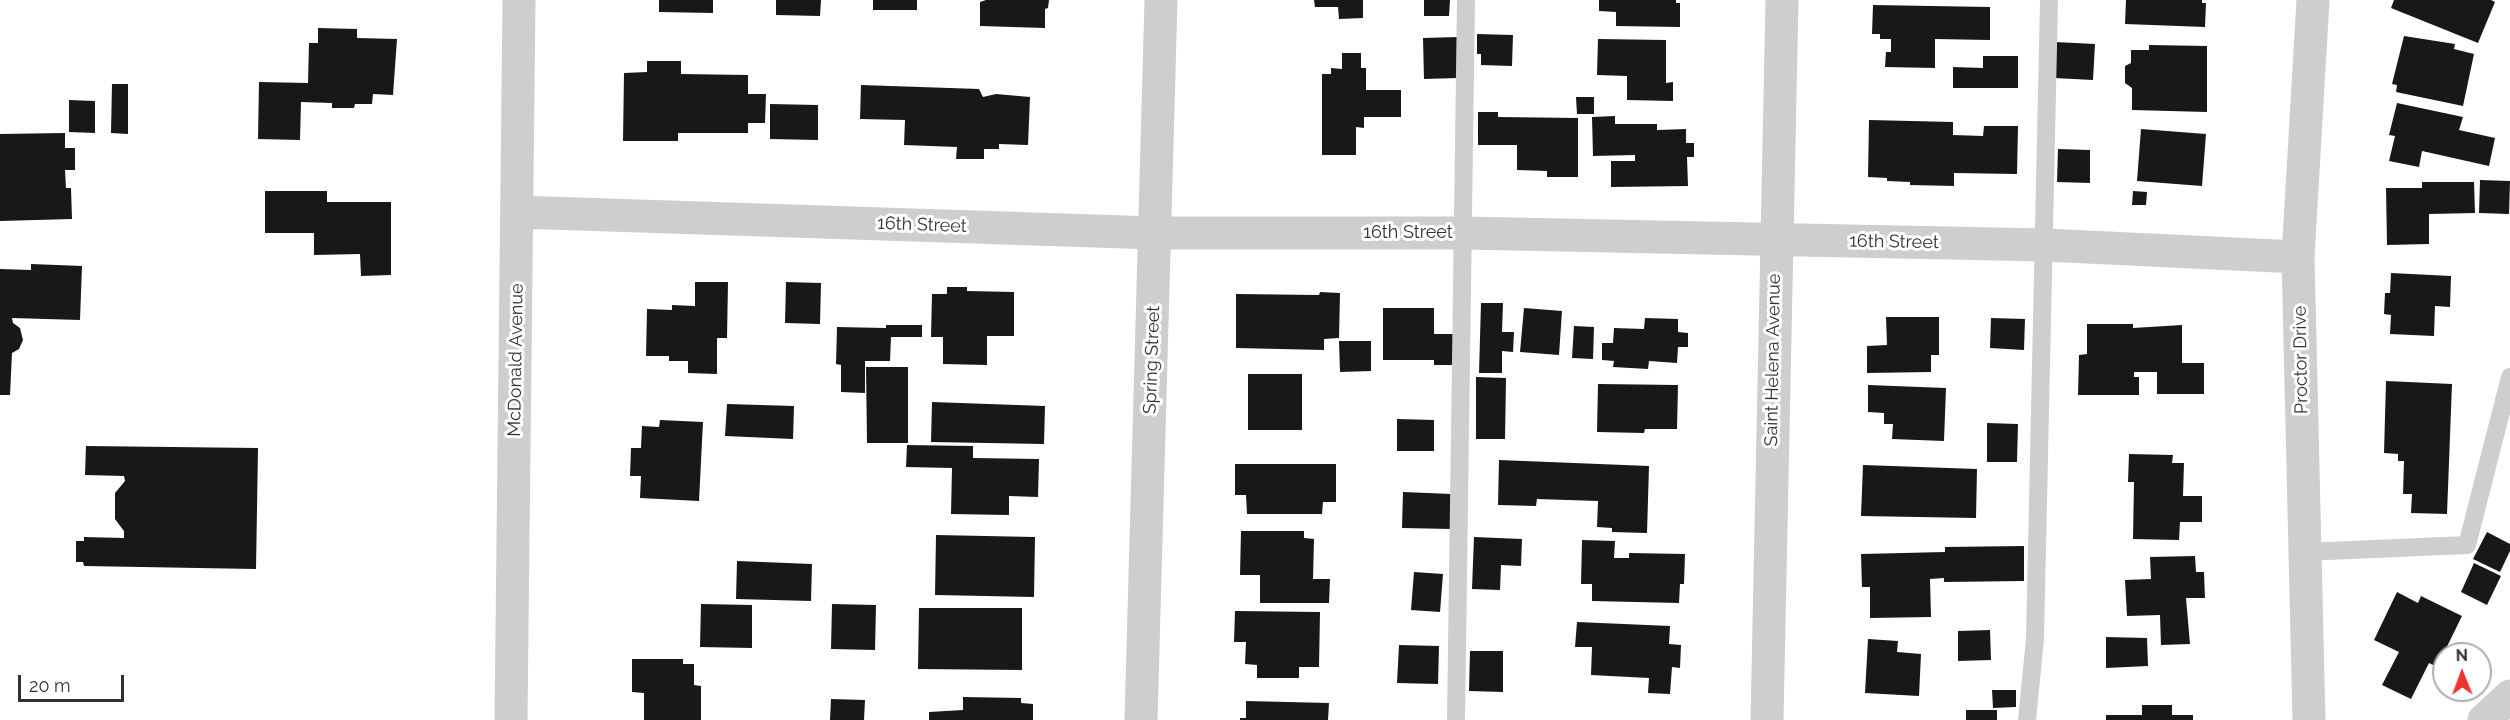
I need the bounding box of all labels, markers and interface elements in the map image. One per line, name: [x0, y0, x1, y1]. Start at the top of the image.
street label: 16th Street: [877, 213, 967, 237]
street label: 16th Street: [1363, 222, 1453, 244]
street label: 16th Street: [1849, 230, 1939, 254]
street label: Saint Helena Avenue: [1761, 273, 1785, 447]
street label: McDonald Avenue: [504, 283, 528, 437]
street label: Spring Street: [1139, 305, 1165, 415]
street label: Proctor Drive: [2289, 306, 2313, 414]
north arrow: [2432, 642, 2492, 702]
text: N: [2455, 646, 2468, 665]
scale bar: [21, 663, 128, 701]
text: 20 m: [29, 675, 71, 696]

